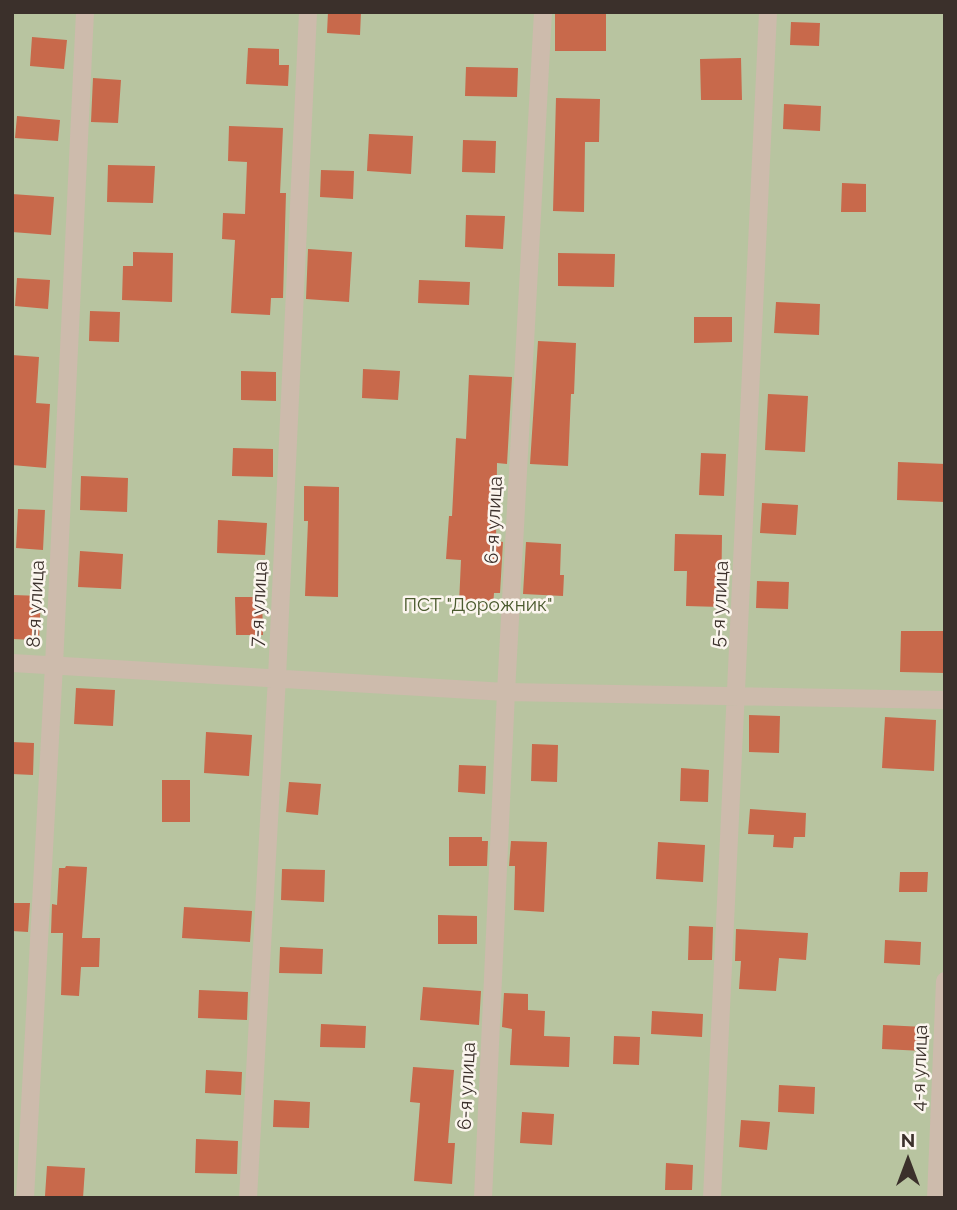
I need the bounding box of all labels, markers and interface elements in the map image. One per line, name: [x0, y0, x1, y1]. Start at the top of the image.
street label: 6-я улица: [480, 476, 508, 564]
street label: 8-я улица: [22, 560, 50, 648]
street label: 7-я улица: [245, 560, 273, 648]
street label: 5-я улица: [706, 560, 734, 648]
park label: ПСТ "Дорожник": [403, 594, 553, 616]
street label: 4-я улица: [907, 1024, 933, 1112]
street label: 6-я улица: [453, 1042, 481, 1130]
north arrow: [873, 1126, 943, 1196]
text: N: [901, 1129, 915, 1151]

